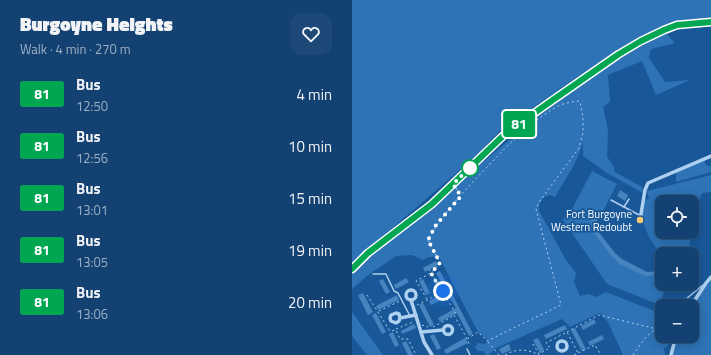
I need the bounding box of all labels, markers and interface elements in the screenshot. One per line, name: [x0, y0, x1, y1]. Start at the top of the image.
text: Burgoyne Heights: [20, 9, 173, 38]
button: heart: [290, 13, 332, 55]
text: Walk · 4 min · 270 m: [20, 39, 131, 59]
text: Bus: [76, 73, 101, 96]
text: 81: [34, 83, 50, 104]
text: 4 min: [296, 83, 332, 106]
text: 12:50: [76, 96, 108, 116]
line badge: 81: [501, 111, 537, 137]
text: 81: [511, 113, 527, 134]
text: Bus: [76, 125, 101, 148]
text: 81: [34, 135, 50, 156]
text: 10 min: [288, 135, 332, 158]
text: 12:56: [76, 148, 108, 168]
unlabelled marker: [461, 159, 479, 177]
text: Bus: [76, 177, 101, 200]
text: 81: [34, 187, 50, 208]
text: 15 min: [288, 187, 332, 210]
map controls: [655, 195, 699, 343]
button: locate: [655, 195, 699, 239]
text: 13:01: [76, 200, 108, 220]
place label: Fort Burgoyne Western Redoubt: [551, 206, 632, 235]
marker: Fort Burgoyne Western Redoubt: [635, 215, 645, 225]
text: Bus: [76, 229, 101, 252]
text: 81: [34, 239, 50, 260]
text: 19 min: [288, 239, 332, 262]
button: +: [655, 247, 699, 291]
text: 13:05: [76, 252, 108, 272]
text: Bus: [76, 281, 101, 304]
your location: [433, 281, 453, 301]
text: 81: [34, 291, 50, 312]
text: 20 min: [288, 291, 332, 314]
button: −: [655, 299, 699, 343]
text: 13:06: [76, 304, 108, 324]

